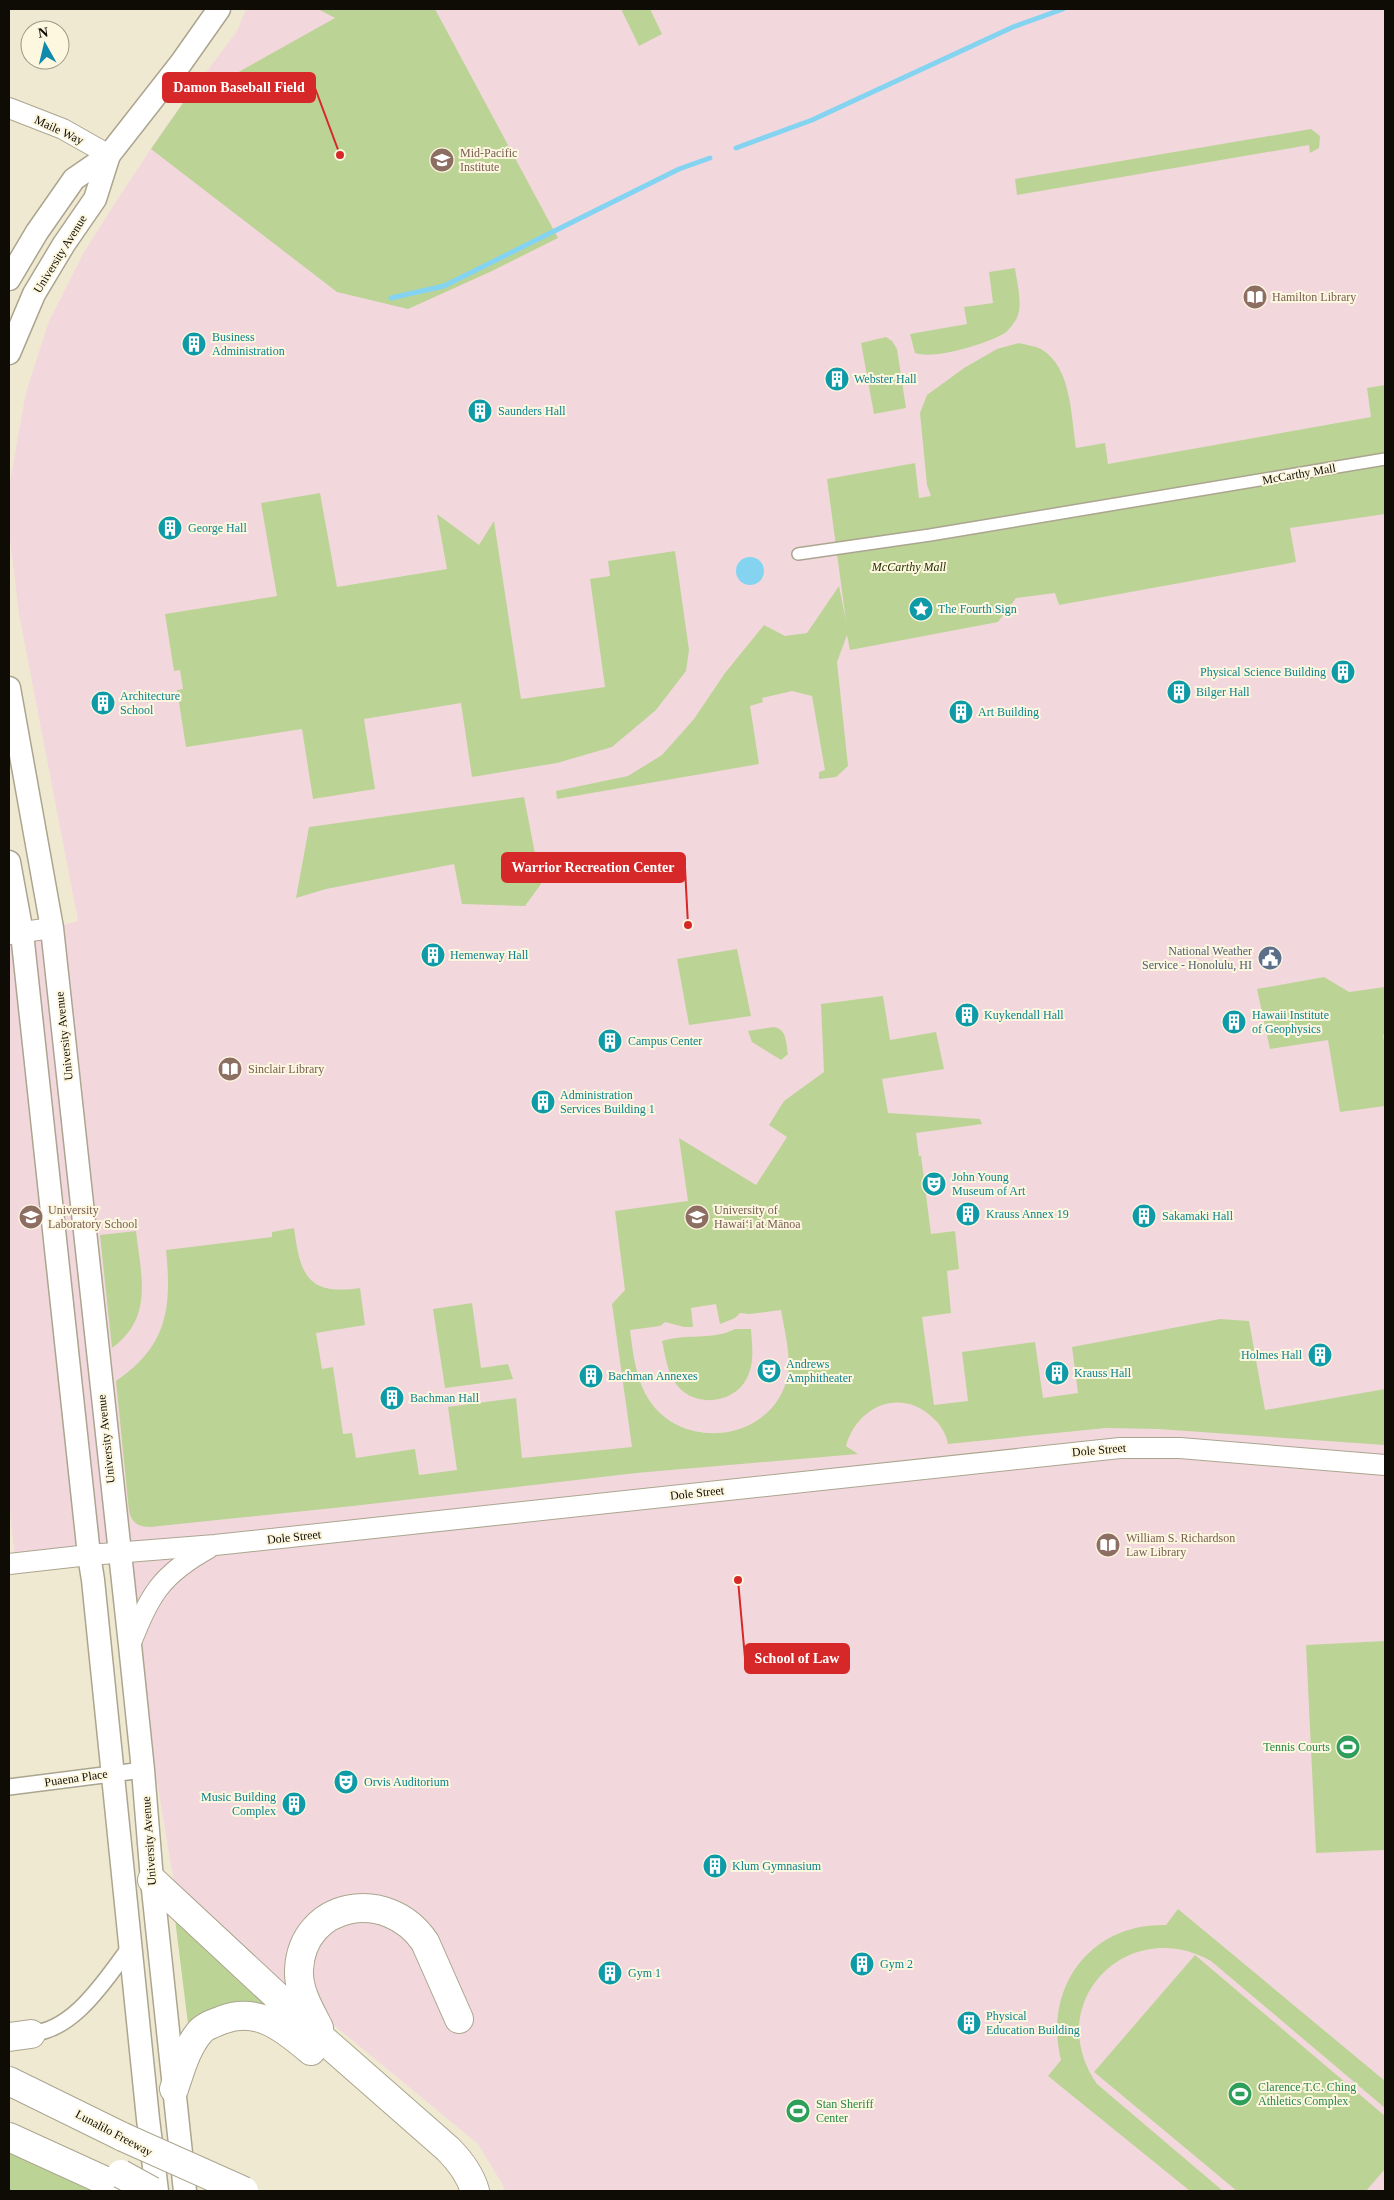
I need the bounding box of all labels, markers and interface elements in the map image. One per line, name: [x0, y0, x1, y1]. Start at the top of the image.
north arrow: [20, 20, 70, 70]
text: N: [37, 24, 49, 41]
callout: Damon Baseball Field: [163, 73, 315, 102]
text: Damon Baseball Field: [173, 80, 305, 95]
street label: Maile Way: [32, 113, 86, 147]
place label: Mid-Pacific Institute: [460, 146, 517, 174]
school or university icon: Mid-Pacific Institute: [429, 147, 455, 173]
street label: University Avenue: [30, 212, 90, 296]
library icon: Hamilton Library: [1242, 284, 1268, 310]
place label: Hamilton Library: [1272, 290, 1356, 304]
place label: Business Administration: [212, 330, 285, 358]
building icon: Business Administration: [181, 331, 207, 357]
building icon: Webster Hall: [824, 366, 850, 392]
place label: Webster Hall: [854, 372, 917, 386]
building icon: Saunders Hall: [467, 398, 493, 424]
place label: Saunders Hall: [498, 404, 566, 418]
street label: McCarthy Mall: [1261, 461, 1337, 487]
building icon: George Hall: [157, 515, 183, 541]
place label: George Hall: [188, 521, 247, 535]
park label: McCarthy Mall: [871, 560, 947, 574]
place icon: The Fourth Sign: [908, 596, 934, 622]
place label: The Fourth Sign: [938, 602, 1017, 616]
building icon: Physical Science Building: [1330, 659, 1356, 685]
place label: Physical Science Building: [1200, 665, 1326, 679]
building icon: Bilger Hall: [1166, 679, 1192, 705]
place label: Bilger Hall: [1196, 685, 1250, 699]
place label: Architecture School: [120, 689, 180, 717]
building icon: Architecture School: [90, 690, 116, 716]
building icon: Art Building: [948, 699, 974, 725]
place label: Art Building: [978, 705, 1039, 719]
callout: Warrior Recreation Center: [502, 853, 685, 882]
text: Warrior Recreation Center: [512, 860, 674, 875]
building icon: Hemenway Hall: [420, 942, 446, 968]
place label: National Weather Service - Honolulu, HI: [1142, 944, 1252, 972]
public building icon: National Weather Service - Honolulu, HI: [1257, 945, 1283, 971]
place label: Hemenway Hall: [450, 948, 529, 962]
street label: University Avenue: [52, 991, 76, 1081]
building icon: Kuykendall Hall: [954, 1002, 980, 1028]
place label: Kuykendall Hall: [984, 1008, 1064, 1022]
place label: Hawaii Institute of Geophysics: [1252, 1008, 1329, 1036]
building icon: Hawaii Institute of Geophysics: [1221, 1009, 1247, 1035]
building icon: Campus Center: [597, 1028, 623, 1054]
place label: Campus Center: [628, 1034, 702, 1048]
library icon: Sinclair Library: [217, 1056, 243, 1082]
place label: Sinclair Library: [248, 1062, 324, 1076]
place label: Administration Services Building 1: [560, 1088, 655, 1116]
building icon: Administration Services Building 1: [530, 1089, 556, 1115]
place label: John Young Museum of Art: [952, 1170, 1026, 1198]
theatre icon: John Young Museum of Art: [921, 1171, 947, 1197]
building icon: Krauss Annex 19: [955, 1201, 981, 1227]
place label: University Laboratory School: [48, 1203, 138, 1231]
place label: University of Hawaiʻi at Mānoa: [714, 1203, 801, 1231]
building icon: Sakamaki Hall: [1131, 1203, 1157, 1229]
school or university icon: University Laboratory School: [18, 1204, 44, 1230]
school or university icon: University of Hawaiʻi at Mānoa: [684, 1204, 710, 1230]
place label: Krauss Annex 19: [986, 1207, 1069, 1221]
place label: Sakamaki Hall: [1162, 1209, 1234, 1223]
building icon: Holmes Hall: [1307, 1342, 1333, 1368]
place label: Holmes Hall: [1241, 1348, 1303, 1362]
place label: Andrews Amphitheater: [786, 1357, 852, 1385]
theatre icon: Andrews Amphitheater: [756, 1358, 782, 1384]
building icon: Krauss Hall: [1044, 1360, 1070, 1386]
building icon: Bachman Annexes: [578, 1363, 604, 1389]
place label: Krauss Hall: [1074, 1366, 1132, 1380]
place label: Bachman Annexes: [608, 1369, 698, 1383]
building icon: Bachman Hall: [379, 1385, 405, 1411]
place label: Bachman Hall: [410, 1391, 480, 1405]
street label: University Avenue: [94, 1394, 118, 1484]
street label: Dole Street: [1071, 1441, 1127, 1459]
street label: Dole Street: [669, 1483, 725, 1503]
street label: Dole Street: [266, 1527, 322, 1547]
place label: William S. Richardson Law Library: [1126, 1531, 1235, 1559]
library icon: William S. Richardson Law Library: [1095, 1532, 1121, 1558]
callout: School of Law: [745, 1644, 849, 1673]
text: School of Law: [755, 1651, 840, 1666]
sports icon: Tennis Courts: [1335, 1734, 1361, 1760]
place label: Tennis Courts: [1263, 1740, 1330, 1754]
street label: Puaena Place: [44, 1767, 108, 1789]
theatre icon: Orvis Auditorium: [333, 1769, 359, 1795]
place label: Orvis Auditorium: [364, 1775, 450, 1789]
place label: Music Building Complex: [201, 1790, 276, 1818]
building icon: Music Building Complex: [281, 1791, 307, 1817]
street label: University Avenue: [139, 1796, 159, 1886]
building icon: Klum Gymnasium: [702, 1853, 728, 1879]
place label: Klum Gymnasium: [732, 1859, 822, 1873]
building icon: Gym 2: [849, 1951, 875, 1977]
place label: Gym 2: [880, 1957, 913, 1971]
building icon: Gym 1: [597, 1960, 623, 1986]
place label: Gym 1: [628, 1966, 661, 1980]
place label: Physical Education Building: [986, 2009, 1080, 2037]
building icon: Physical Education Building: [956, 2010, 982, 2036]
place label: Clarence T.C. Ching Athletics Complex: [1258, 2080, 1356, 2108]
sports icon: Clarence T.C. Ching Athletics Complex: [1227, 2081, 1253, 2107]
place label: Stan Sheriff Center: [816, 2097, 873, 2125]
sports icon: Stan Sheriff Center: [785, 2098, 811, 2124]
street label: Lunalilo Freeway: [73, 2107, 155, 2159]

